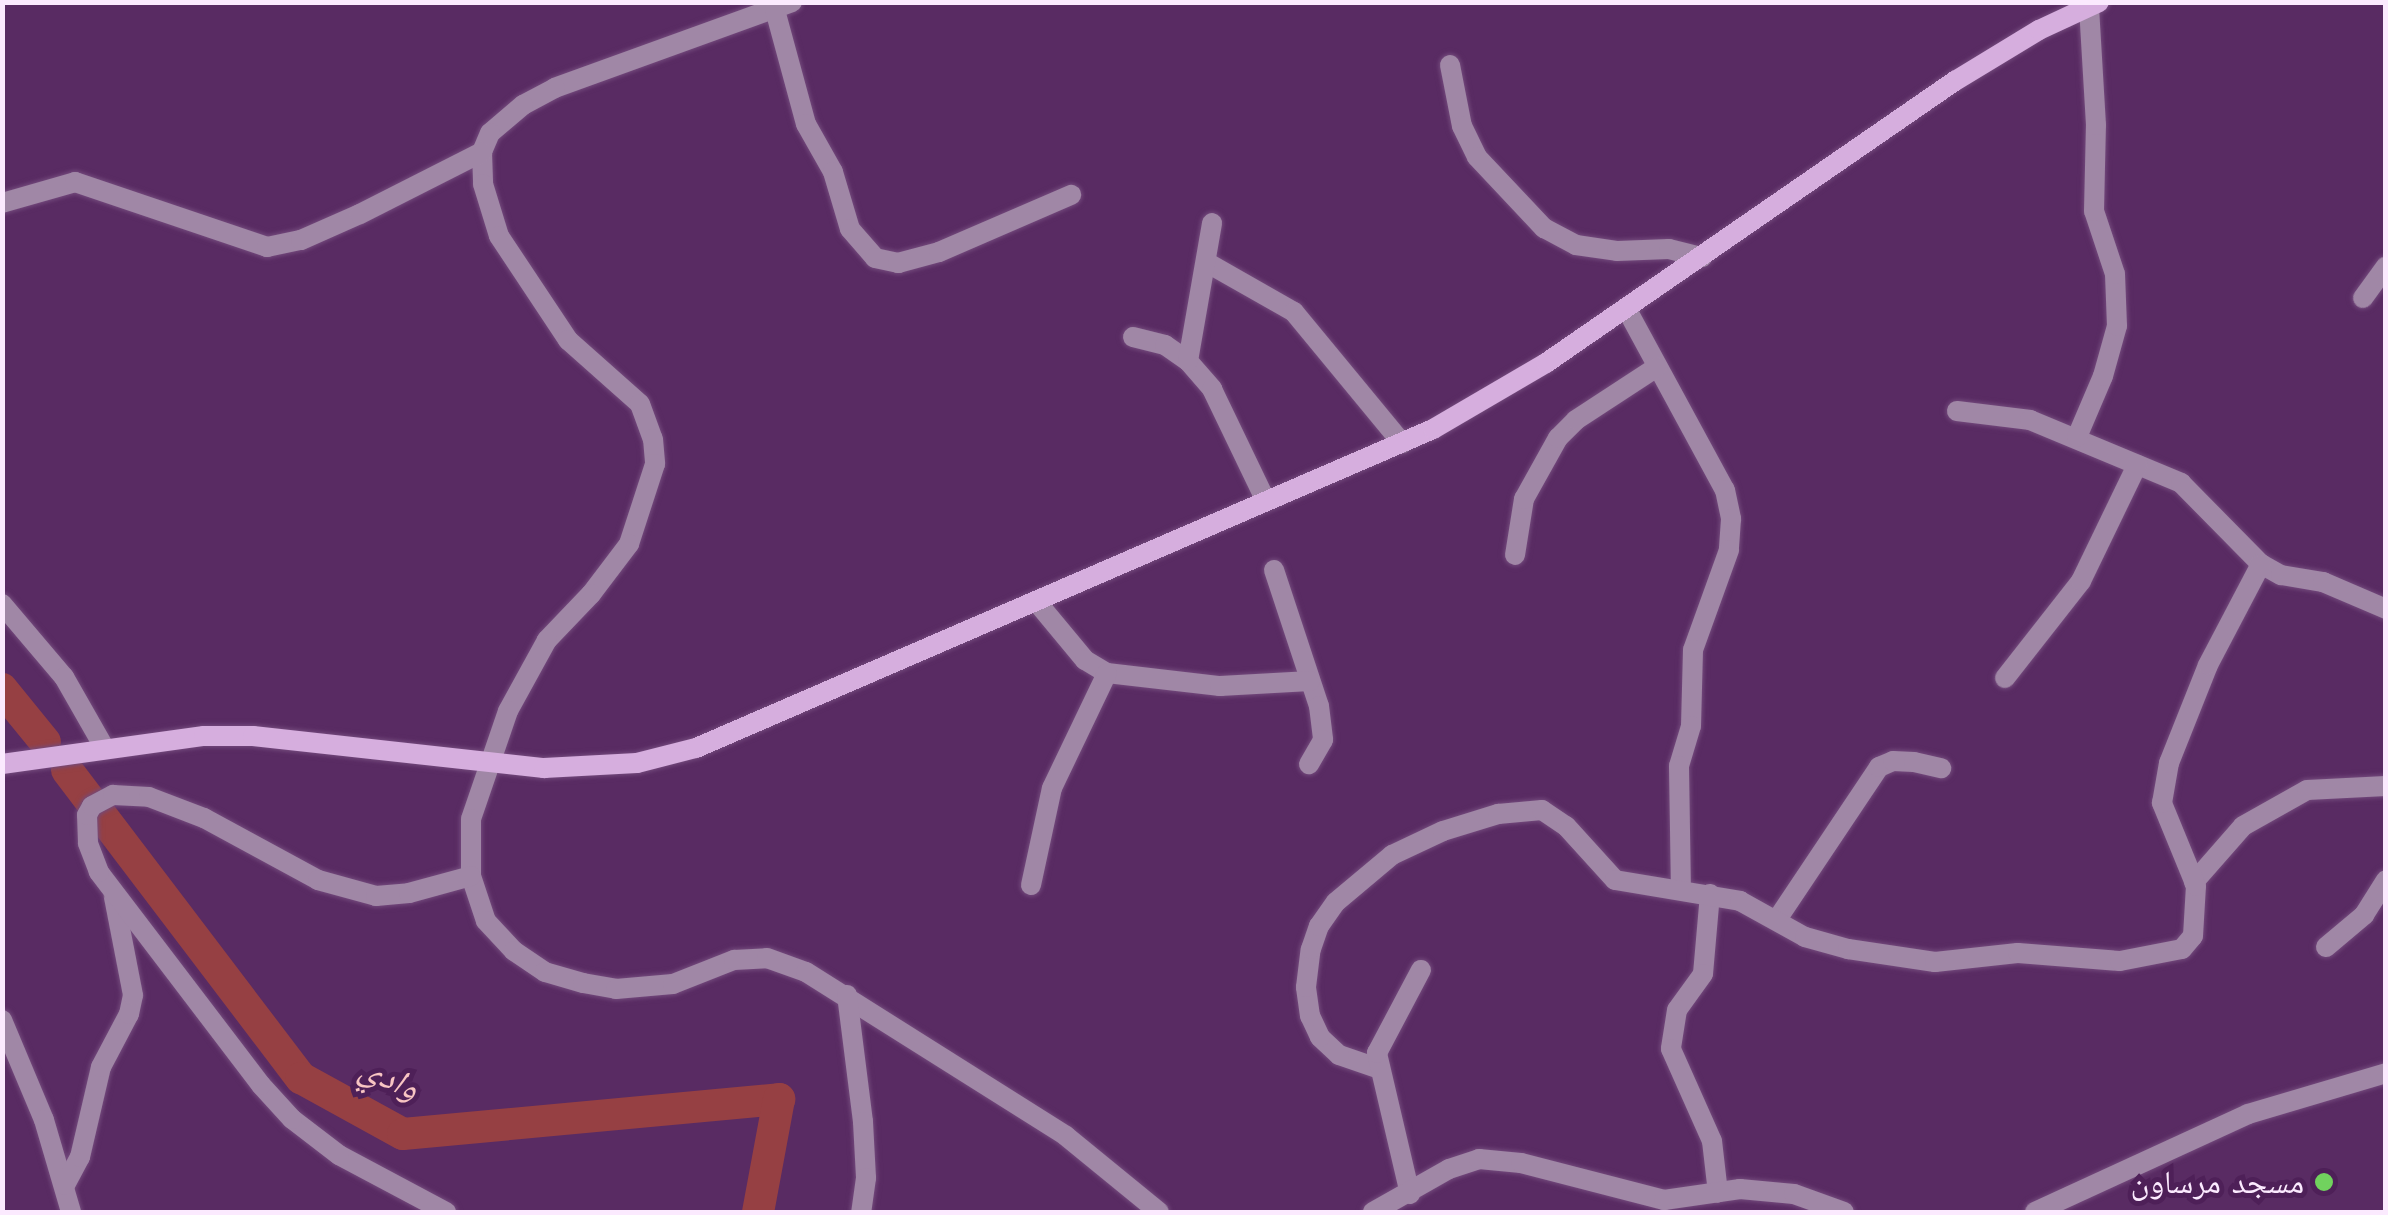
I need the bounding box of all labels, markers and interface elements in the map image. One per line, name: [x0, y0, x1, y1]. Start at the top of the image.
water label: وادي: [354, 1045, 426, 1109]
place label: مسجد مرساون: [2130, 1163, 2304, 1201]
marker: مسجد مرساون: [2313, 1171, 2335, 1193]

